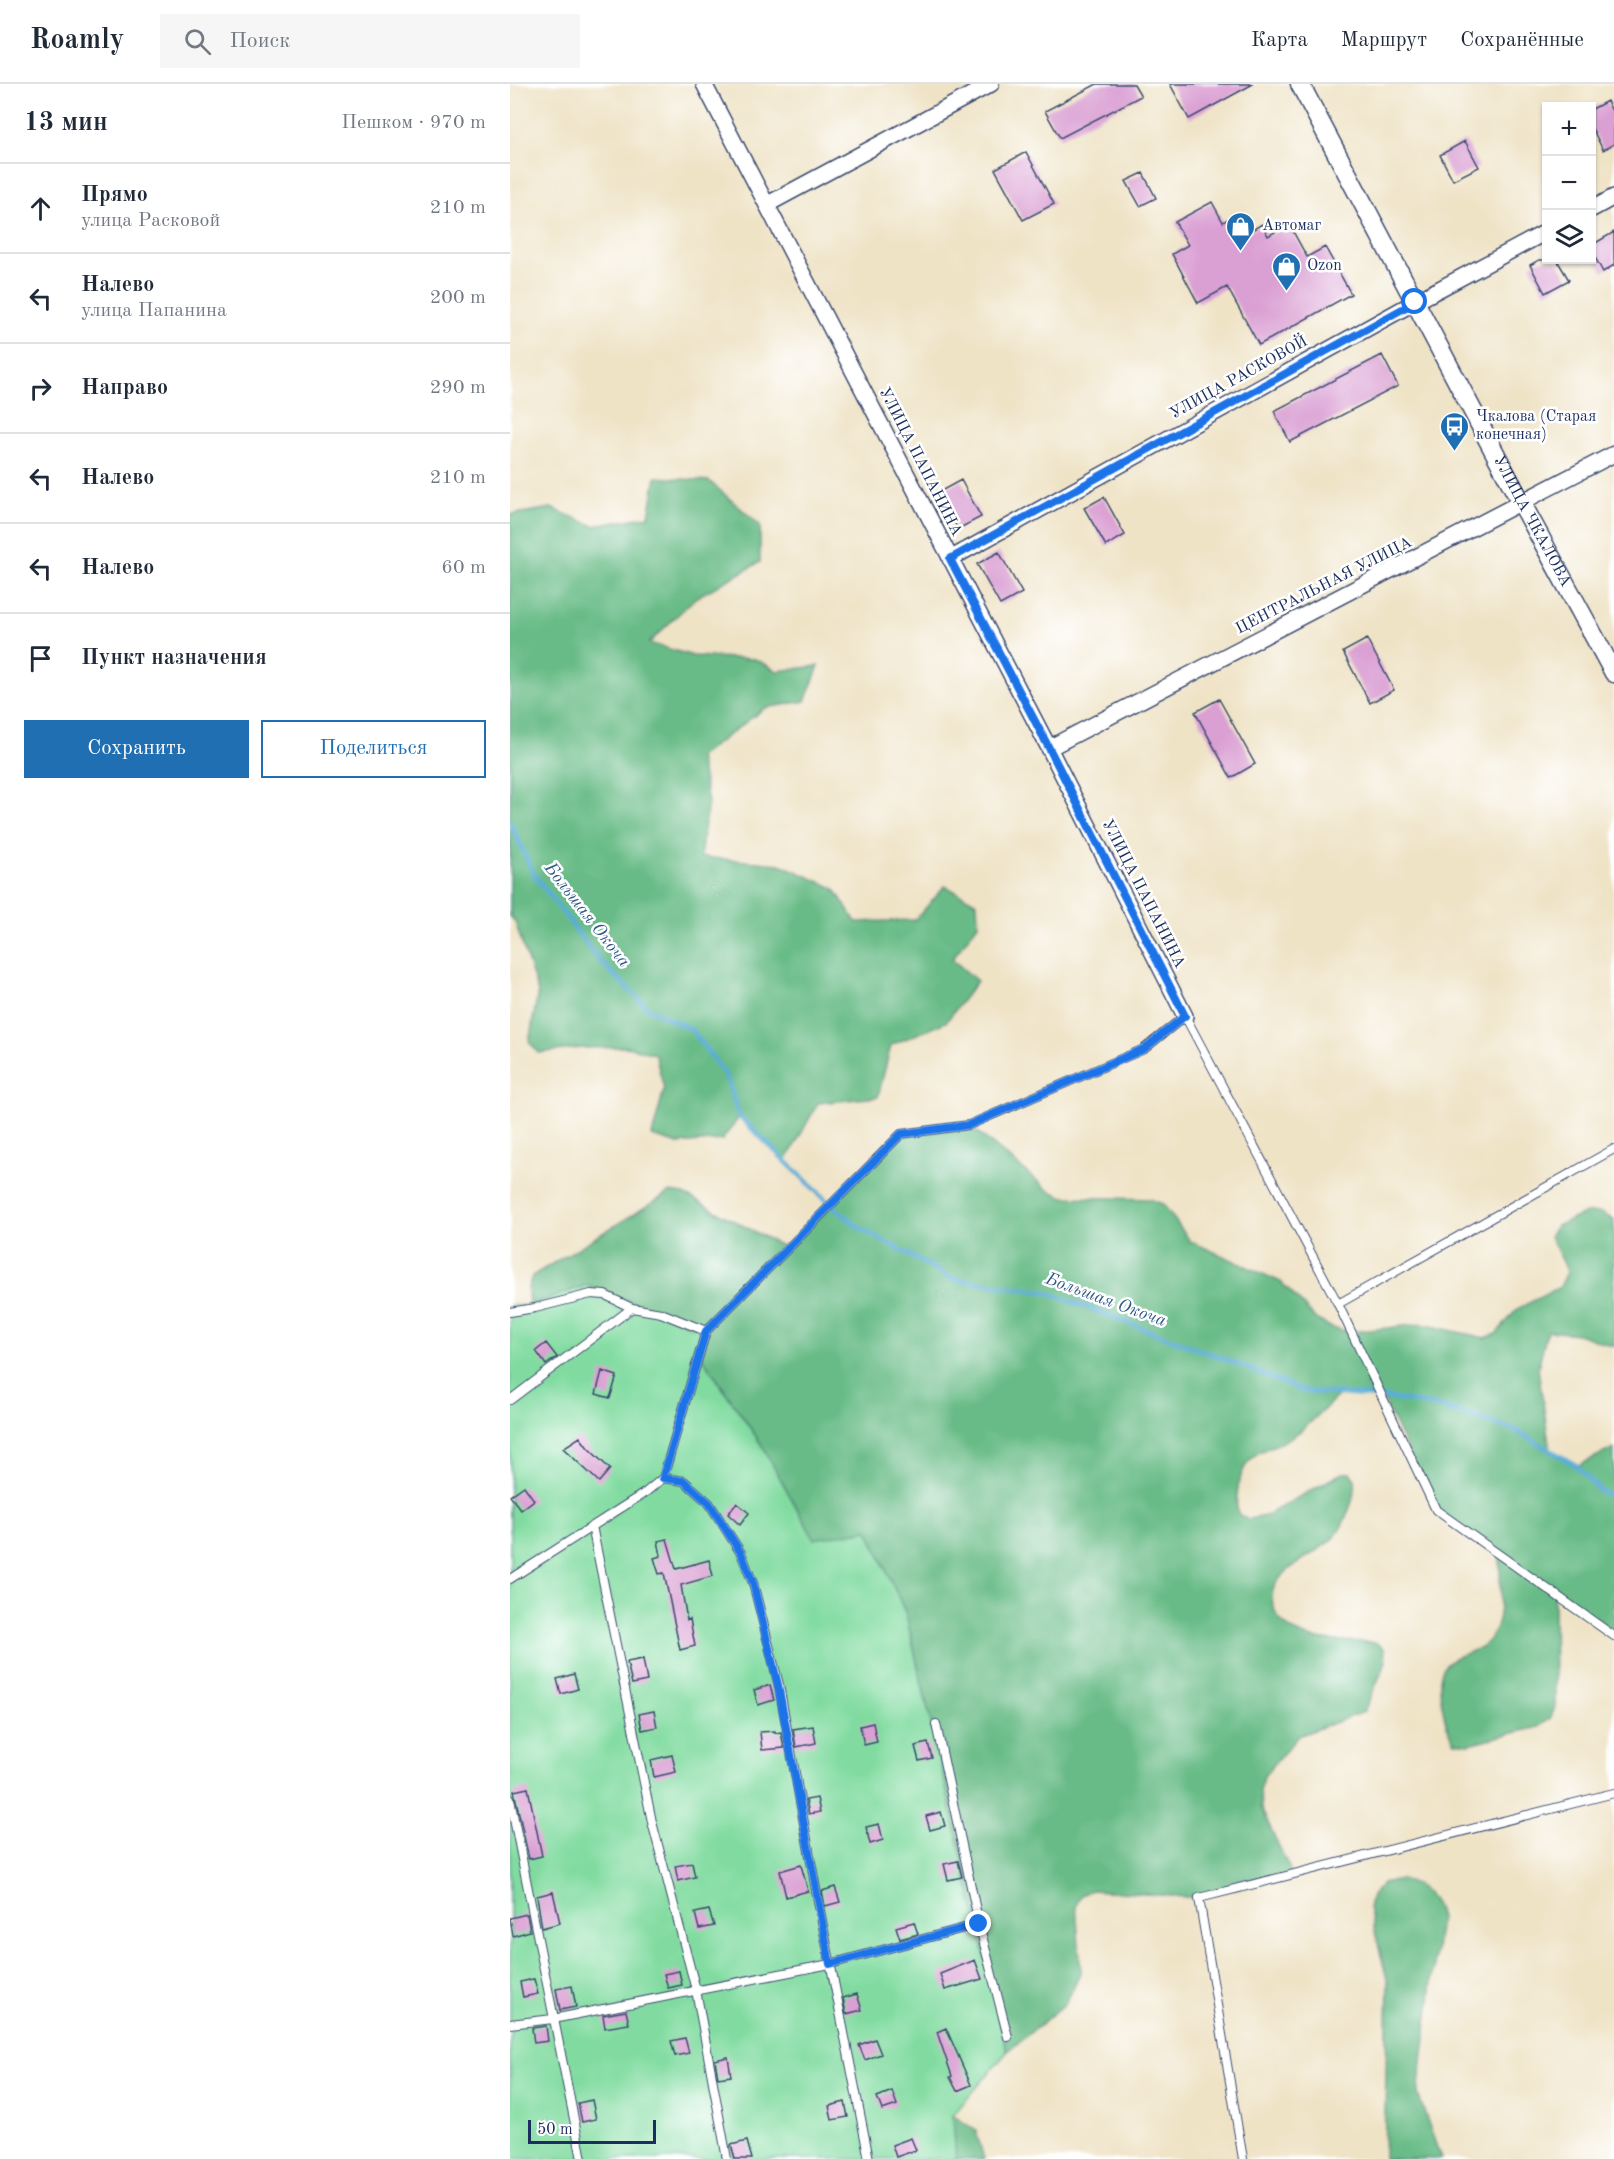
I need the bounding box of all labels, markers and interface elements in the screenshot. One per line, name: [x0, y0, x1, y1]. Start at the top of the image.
search box: [160, 14, 580, 68]
icon: search: [181, 25, 214, 58]
text: Roamly: [30, 27, 124, 55]
text: Поиск: [229, 30, 290, 52]
text: Карта: [1251, 30, 1308, 51]
text: Маршрут: [1341, 30, 1427, 51]
text: Сохранённые: [1460, 30, 1584, 51]
map controls: [1542, 102, 1596, 264]
button: +: [1542, 102, 1596, 156]
text: 13 мин: [24, 110, 108, 136]
text: Пешком · 970 m: [341, 113, 486, 133]
button: −: [1542, 156, 1596, 210]
text: Прямо: [81, 184, 148, 206]
icon: ahead: [24, 192, 57, 225]
text: 210 m: [430, 198, 486, 218]
shop icon: Автомаг: [1225, 210, 1257, 252]
button: layers: [1542, 210, 1596, 264]
text: улица Расковой: [81, 211, 220, 231]
place label: Автомаг: [1262, 218, 1322, 234]
shop icon: Ozon: [1270, 250, 1302, 292]
place label: Ozon: [1307, 258, 1342, 274]
text: Налево: [81, 274, 154, 296]
icon: left: [24, 282, 57, 315]
text: 200 m: [430, 288, 486, 308]
route start: [1401, 288, 1427, 314]
text: улица Папанина: [81, 301, 227, 321]
street label: УЛИЦА РАСКОВОЙ: [1166, 330, 1310, 422]
icon: right: [24, 372, 57, 405]
text: Направо: [81, 377, 168, 399]
text: 290 m: [430, 378, 486, 398]
street label: УЛИЦА ПАПАНИНА: [875, 385, 965, 539]
place label: Чкалова (Старая конечная): [1476, 408, 1596, 443]
bus stop icon: Чкалова (Старая конечная): [1439, 410, 1471, 452]
street label: УЛИЦА ЧКАЛОВА: [1490, 453, 1574, 590]
icon: left: [24, 462, 57, 495]
text: Налево: [81, 467, 154, 489]
text: 210 m: [430, 468, 486, 488]
street label: ЦЕНТРАЛЬНАЯ УЛИЦА: [1233, 535, 1415, 637]
icon: left: [24, 552, 57, 585]
text: Налево: [81, 557, 154, 579]
text: 60 m: [441, 558, 486, 578]
icon: arrive: [24, 642, 57, 675]
text: Пункт назначения: [81, 647, 267, 669]
button: Сохранить: [24, 720, 249, 778]
button: Поделиться: [261, 720, 486, 778]
street label: УЛИЦА ПАПАНИНА: [1098, 817, 1188, 971]
water label: Большая Окоча: [540, 859, 633, 971]
water label: Большая Окоча: [1042, 1269, 1169, 1330]
route end: [965, 1910, 991, 1936]
scale bar: [528, 2117, 656, 2144]
text: 50 m: [537, 2122, 573, 2138]

